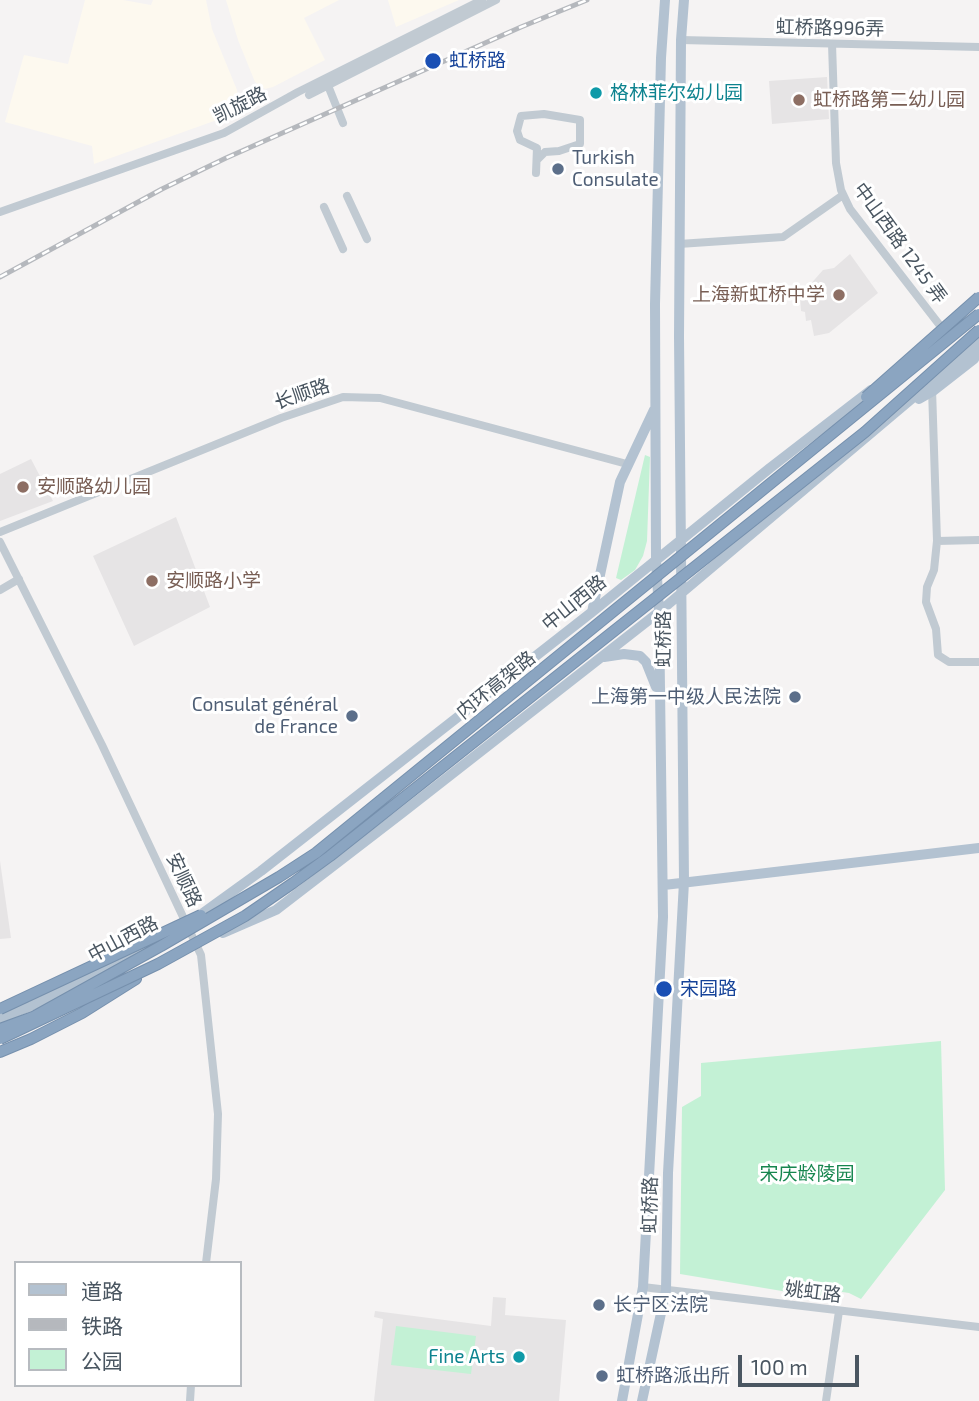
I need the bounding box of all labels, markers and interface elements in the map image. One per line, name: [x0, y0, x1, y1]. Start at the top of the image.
street label: 虹桥路996弄: [776, 16, 884, 40]
place label: 虹桥路: [449, 50, 506, 72]
marker: 虹桥路: [423, 51, 443, 71]
street label: 凯旋路: [209, 82, 271, 128]
place label: 格林菲尔幼儿园: [610, 82, 743, 104]
marker: 格林菲尔幼儿园: [588, 85, 604, 101]
place label: 虹桥路第二幼儿园: [813, 89, 965, 111]
marker: 虹桥路第二幼儿园: [791, 92, 807, 108]
place label: Turkish Consulate: [572, 147, 659, 191]
marker: Turkish Consulate: [550, 161, 566, 177]
street label: 中山西路 1245 弄: [849, 178, 951, 308]
place label: 上海新虹桥中学: [692, 284, 825, 306]
marker: 上海新虹桥中学: [831, 287, 847, 303]
street label: 长顺路: [271, 374, 333, 414]
place label: 安顺路幼儿园: [37, 476, 151, 498]
marker: 安顺路幼儿园: [15, 479, 31, 495]
place label: 安顺路小学: [166, 570, 261, 592]
street label: 中山西路: [537, 570, 611, 636]
marker: 安顺路小学: [144, 573, 160, 589]
street label: 虹桥路: [653, 611, 675, 667]
street label: 内环高架路: [452, 646, 540, 724]
place label: 上海第一中级人民法院: [591, 686, 781, 708]
marker: 上海第一中级人民法院: [787, 689, 803, 705]
place label: Consulat général de France: [192, 694, 338, 738]
marker: Consulat général de France: [344, 708, 360, 724]
street label: 安顺路: [162, 849, 206, 911]
street label: 中山西路: [84, 911, 162, 967]
place label: 宋园路: [680, 978, 737, 1000]
marker: 宋园路: [654, 979, 674, 999]
park label: 宋庆龄陵园: [760, 1163, 854, 1185]
street label: 虹桥路: [638, 1176, 662, 1234]
legend: [14, 1261, 242, 1387]
street label: 姚虹路: [783, 1277, 843, 1307]
text: 道路: [81, 1278, 123, 1303]
place label: 长宁区法院: [613, 1294, 708, 1316]
marker: 长宁区法院: [591, 1297, 607, 1313]
text: 铁路: [81, 1313, 123, 1338]
scale bar: [741, 1342, 862, 1386]
place label: Fine Arts: [428, 1346, 505, 1368]
text: 公园: [81, 1348, 123, 1373]
marker: Fine Arts: [511, 1349, 527, 1365]
text: 100 m: [751, 1354, 808, 1379]
place label: 虹桥路派出所: [616, 1365, 730, 1387]
marker: 虹桥路派出所: [594, 1368, 610, 1384]

